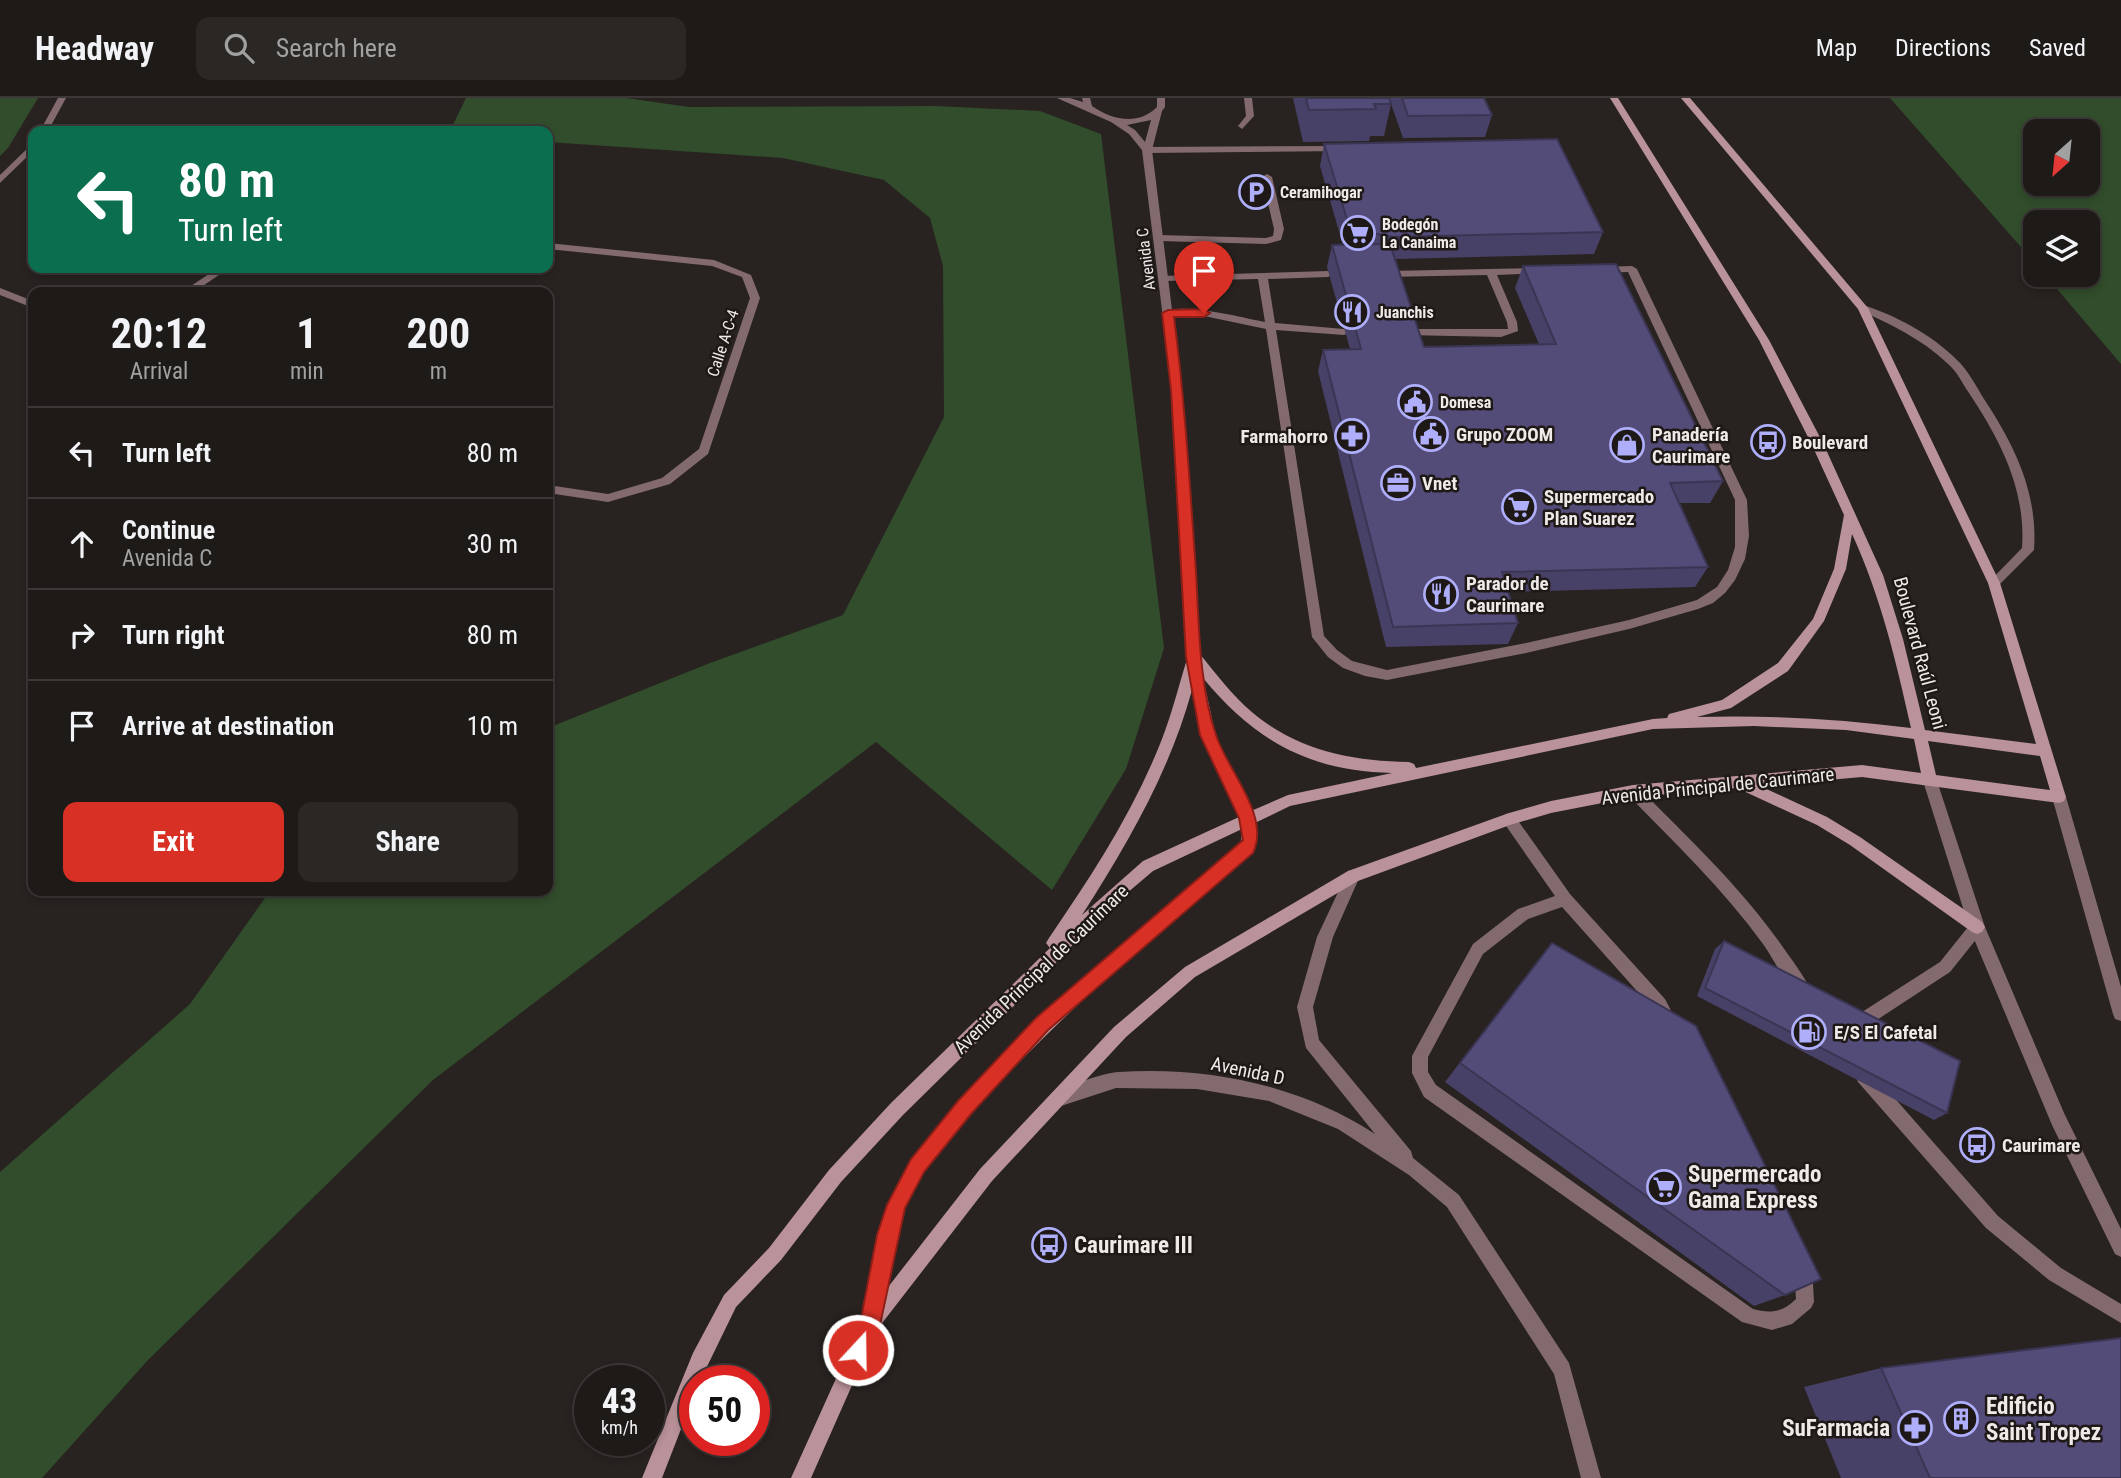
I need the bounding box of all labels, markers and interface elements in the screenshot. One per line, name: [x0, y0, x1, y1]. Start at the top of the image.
search box: [196, 17, 686, 80]
text: Headway: [35, 29, 154, 68]
icon: search: [220, 29, 258, 67]
text: Search here: [276, 33, 397, 63]
text: Map: [1816, 34, 1857, 62]
text: Directions: [1895, 34, 1991, 62]
text: Saved: [2029, 34, 2086, 62]
north arrow: [2023, 119, 2100, 196]
map controls: [2023, 119, 2100, 287]
text: 80 m: [178, 152, 275, 209]
icon: left: [63, 154, 154, 245]
parking icon: Ceramihogar: [1237, 173, 1275, 211]
place label: Ceramihogar: [1280, 183, 1362, 202]
button: layers: [2023, 210, 2100, 287]
text: Turn left: [178, 211, 283, 249]
supermarket icon: Bodegón La Canaima: [1339, 214, 1377, 252]
place label: Bodegón La Canaima: [1382, 215, 1457, 252]
street label: Avenida C: [1133, 227, 1159, 291]
pin: [1174, 241, 1234, 313]
icon: arrive: [1185, 252, 1223, 290]
restaurant icon: Juanchis: [1333, 293, 1371, 331]
place label: Juanchis: [1376, 303, 1434, 322]
street label: Calle A-C-4: [703, 307, 743, 379]
text: 20:12: [111, 309, 207, 358]
text: 1: [296, 309, 317, 358]
text: 200: [406, 309, 470, 358]
text: Arrival: [130, 358, 188, 385]
text: min: [290, 358, 324, 385]
text: m: [430, 358, 447, 385]
public building icon: Domesa: [1396, 383, 1434, 421]
place label: Domesa: [1440, 393, 1492, 412]
public building icon: Grupo ZOOM: [1412, 415, 1450, 453]
pharmacy icon: Farmahorro: [1333, 417, 1371, 455]
place label: Grupo ZOOM: [1456, 423, 1553, 446]
place label: Panadería Caurimare: [1652, 423, 1730, 468]
bus stop icon: Boulevard: [1749, 423, 1787, 461]
place label: Farmahorro: [1240, 425, 1328, 448]
shop icon: Panadería Caurimare: [1608, 426, 1646, 464]
place label: Boulevard: [1792, 431, 1868, 454]
icon: left: [63, 434, 101, 472]
text: Turn left: [122, 438, 211, 468]
text: 80 m: [467, 438, 518, 468]
office icon: Vnet: [1379, 464, 1417, 502]
place label: Vnet: [1422, 472, 1457, 495]
place label: Supermercado Plan Suarez: [1544, 485, 1654, 530]
supermarket icon: Supermercado Plan Suarez: [1500, 488, 1538, 526]
text: Continue: [122, 515, 215, 545]
icon: ahead: [63, 525, 101, 563]
text: 30 m: [467, 529, 518, 559]
text: Avenida C: [122, 545, 212, 572]
place label: Parador de Caurimare: [1466, 572, 1549, 617]
street label: Boulevard Raúl Leoni: [1889, 574, 1951, 732]
restaurant icon: Parador de Caurimare: [1422, 575, 1460, 613]
icon: right: [63, 616, 101, 654]
text: Turn right: [122, 620, 224, 650]
text: 80 m: [467, 620, 518, 650]
icon: arrive: [63, 707, 101, 745]
text: Arrive at destination: [122, 711, 334, 741]
text: 10 m: [467, 711, 518, 741]
street label: Avenida Principal de Caurimare: [1600, 762, 1836, 810]
button: Exit: [63, 802, 284, 882]
button: Share: [298, 802, 518, 882]
street label: Avenida Principal de Caurimare: [949, 879, 1133, 1059]
fuel station icon: E/S El Cafetal: [1790, 1013, 1828, 1051]
place label: E/S El Cafetal: [1834, 1021, 1937, 1044]
street label: Avenida D: [1209, 1052, 1287, 1090]
bus stop icon: Caurimare: [1958, 1126, 1996, 1164]
place label: Caurimare: [2002, 1134, 2080, 1157]
place label: Supermercado Gama Express: [1688, 1161, 1821, 1214]
supermarket icon: Supermercado Gama Express: [1645, 1168, 1683, 1206]
bus stop icon: Caurimare III: [1030, 1226, 1068, 1264]
place label: Caurimare III: [1074, 1232, 1193, 1259]
position arrow: [821, 1313, 895, 1387]
speed limit sign: 50: [679, 1365, 770, 1456]
text: 43: [602, 1381, 637, 1422]
place label: Edificio Saint Tropez: [1986, 1393, 2101, 1446]
building icon: Edificio Saint Tropez: [1942, 1400, 1980, 1438]
pharmacy icon: SuFarmacia: [1896, 1409, 1934, 1447]
place label: SuFarmacia: [1782, 1415, 1890, 1442]
text: km/h: [601, 1417, 638, 1438]

